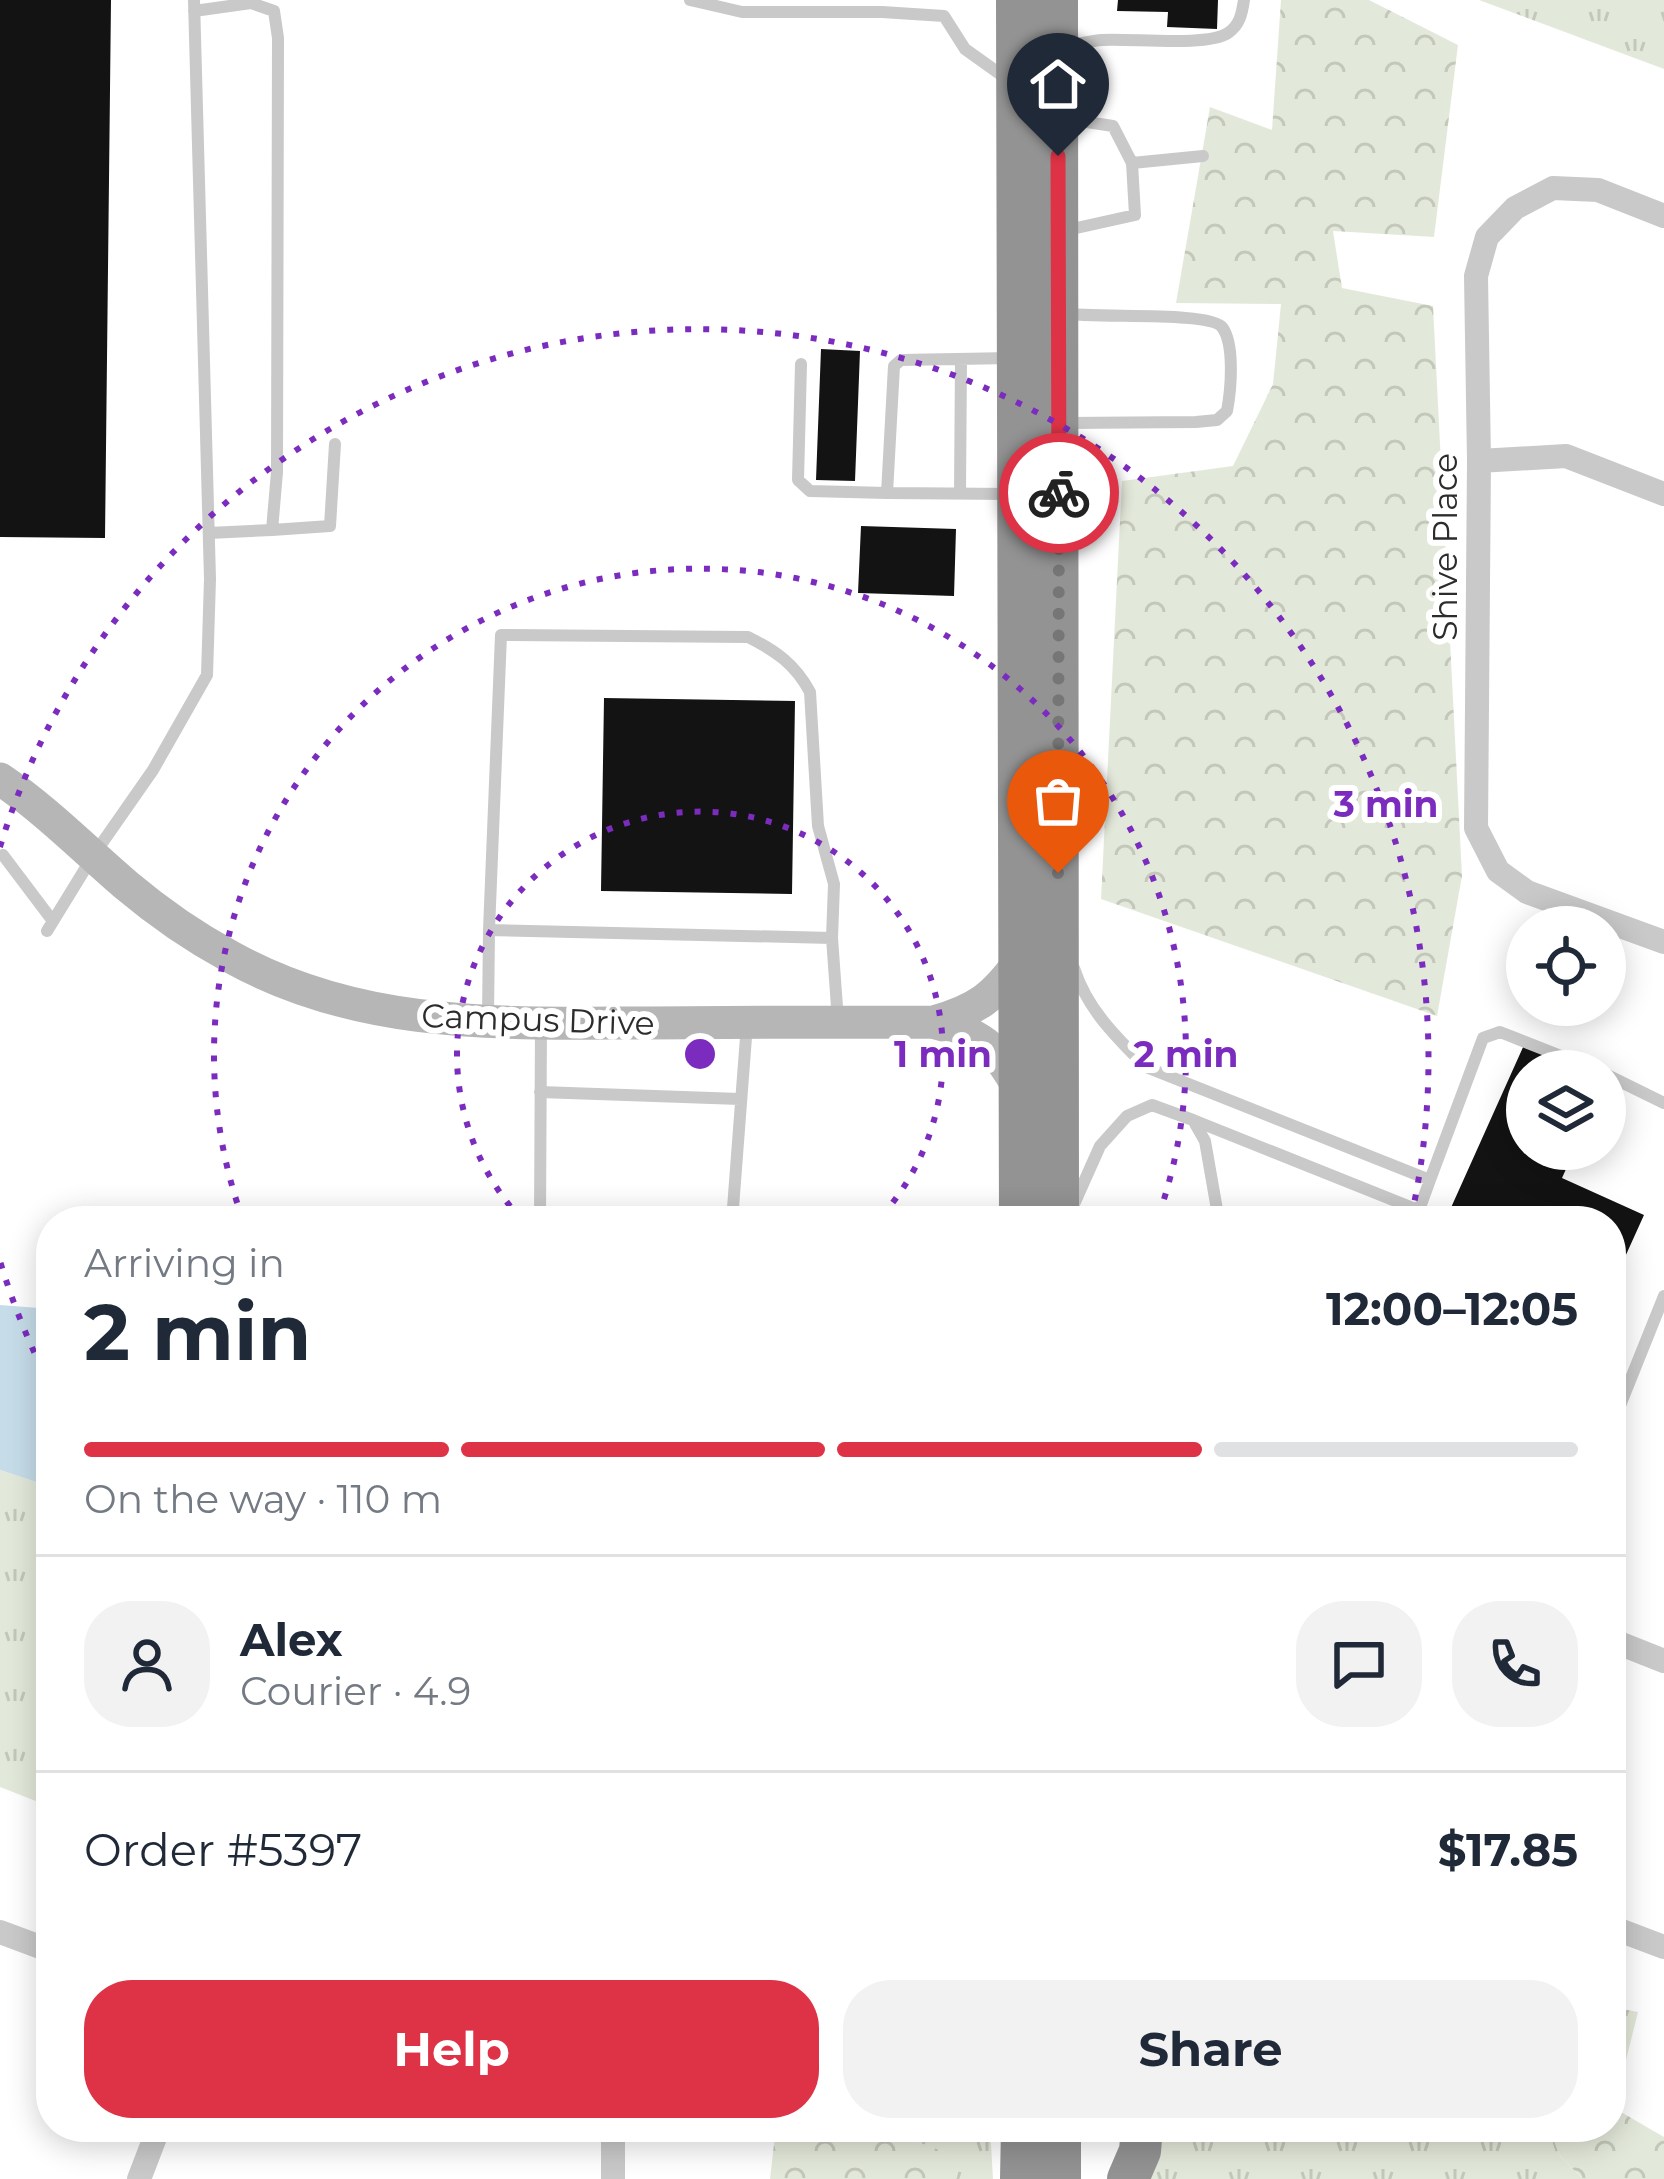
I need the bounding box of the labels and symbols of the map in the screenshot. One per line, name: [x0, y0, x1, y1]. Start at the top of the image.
pin: [1007, 33, 1109, 156]
courier: [999, 433, 1119, 553]
street label: Shive Place: [1425, 453, 1465, 641]
pin: [1007, 750, 1109, 873]
text: 3 min: [1333, 782, 1438, 826]
street label: Campus Drive: [421, 995, 655, 1043]
text: 1 min: [894, 1032, 992, 1076]
text: 2 min: [1134, 1032, 1238, 1076]
centre of rings: [679, 1033, 721, 1075]

